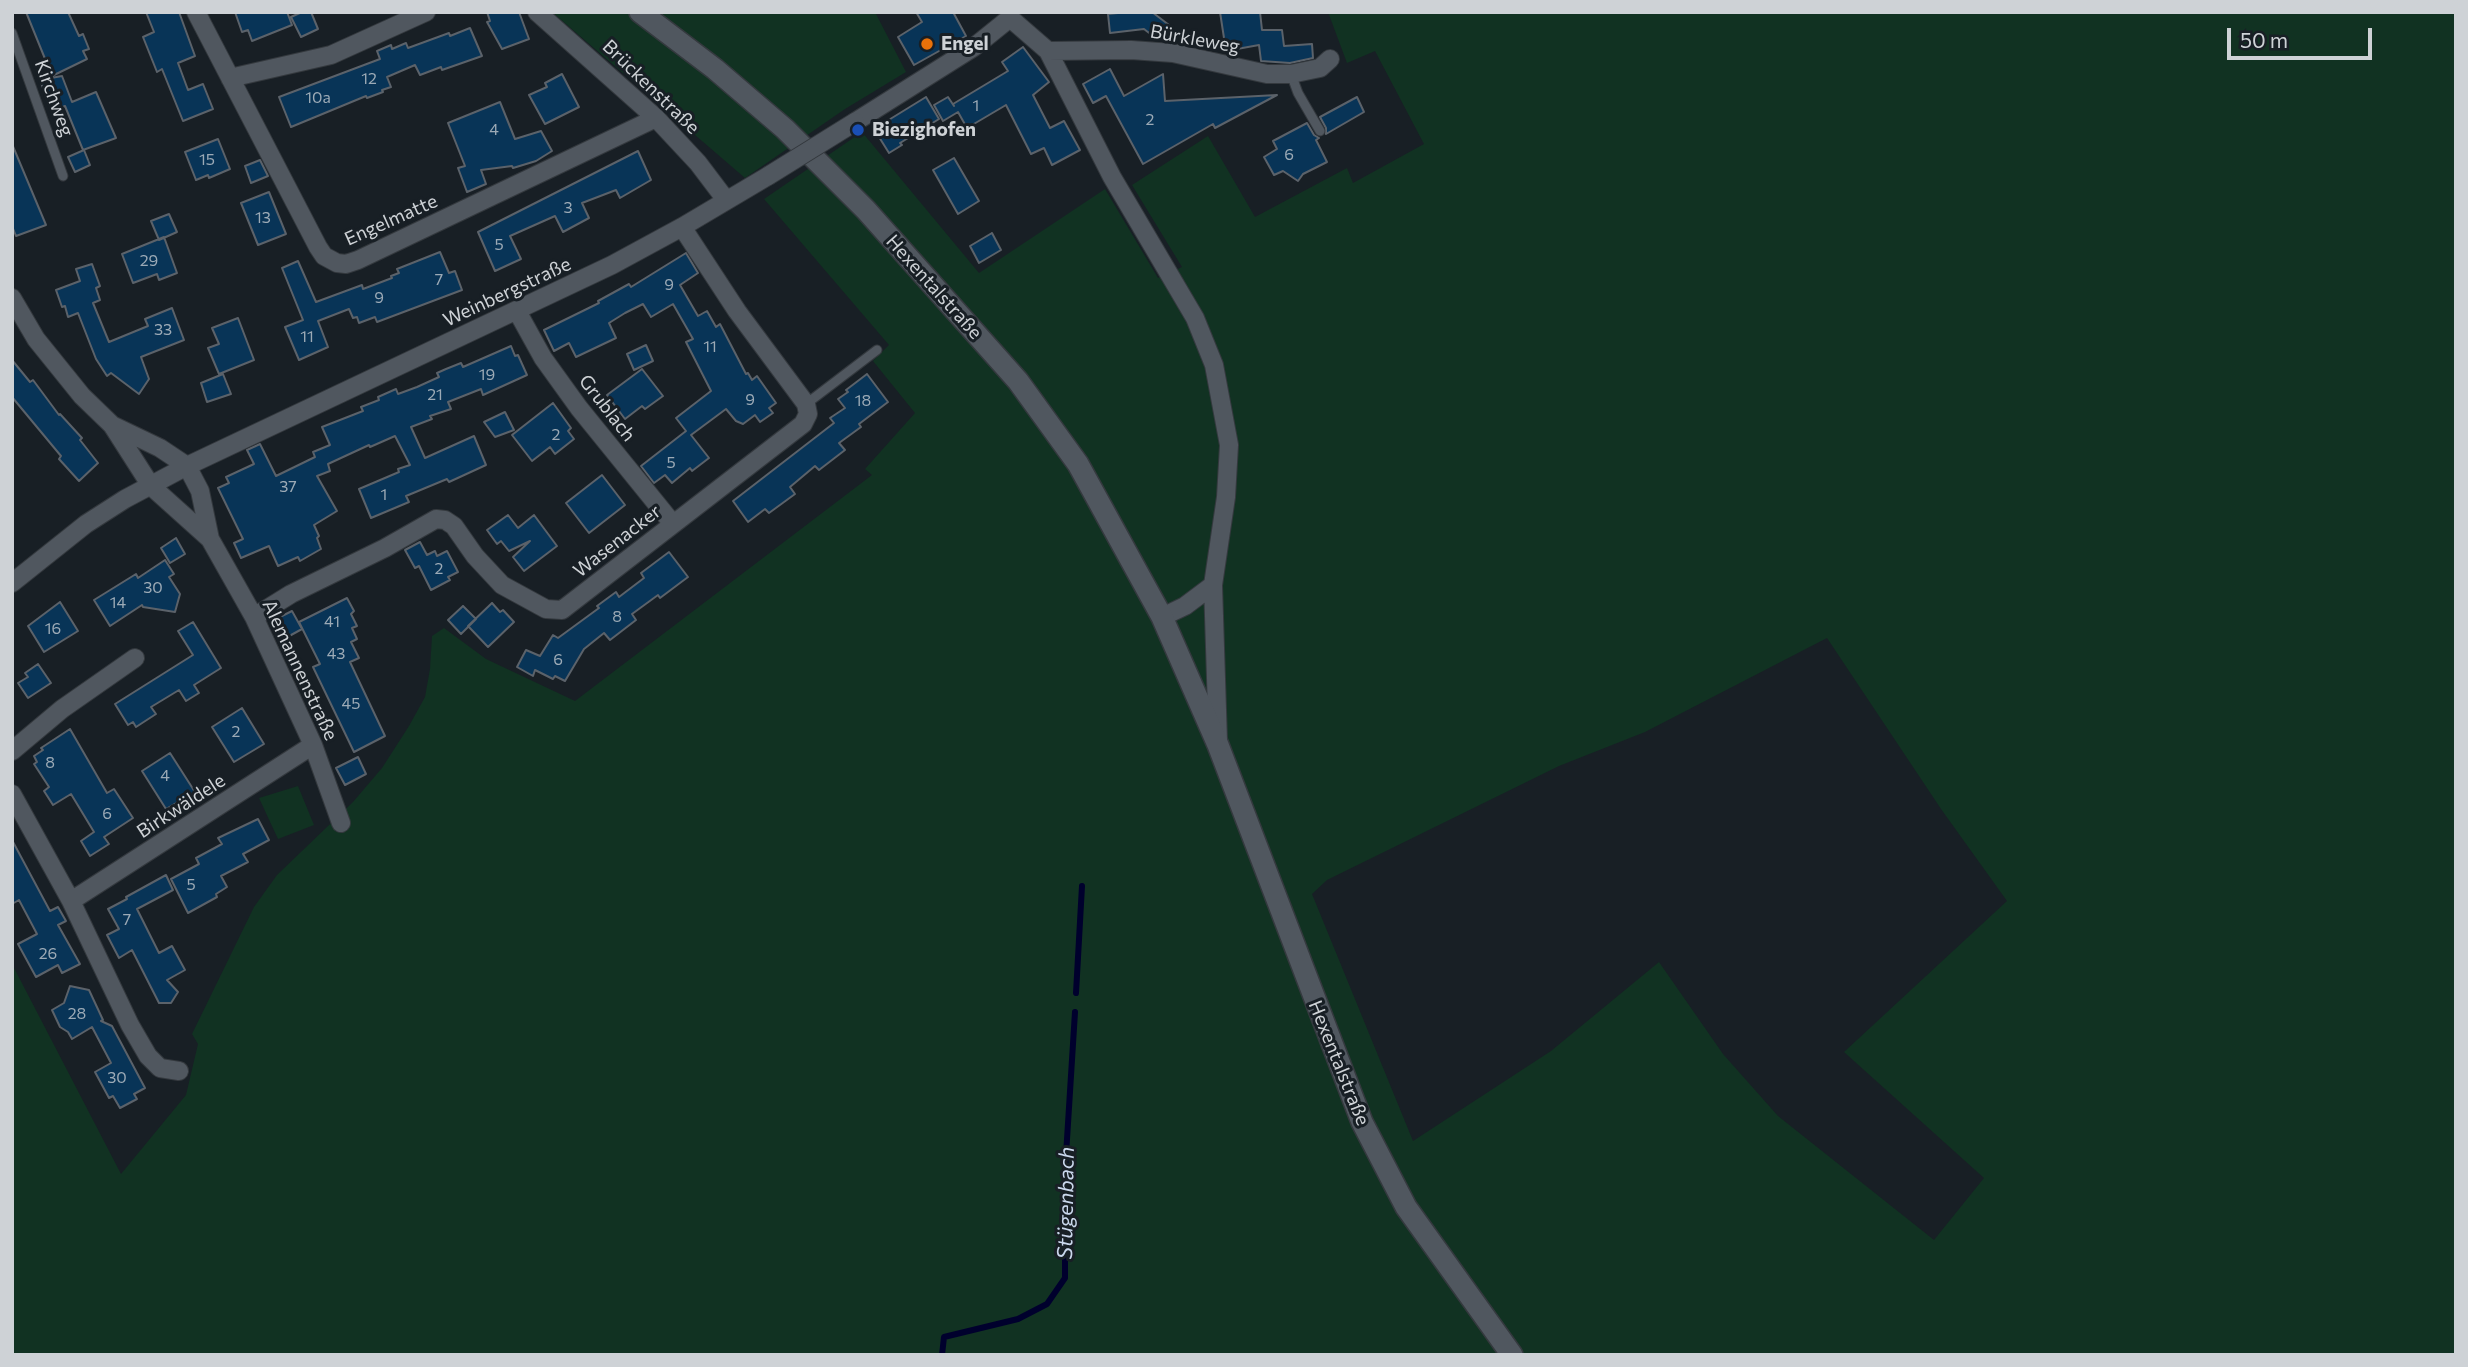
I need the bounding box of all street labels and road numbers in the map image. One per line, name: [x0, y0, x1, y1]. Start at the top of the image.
street label: Bürkleweg: [1148, 20, 1242, 58]
street label: Brückenstraße: [598, 35, 704, 139]
street label: Kirchweg: [30, 56, 78, 140]
street label: Engelmatte: [341, 189, 441, 251]
street label: Hexentalstraße: [881, 230, 987, 344]
street label: Weinbergstraße: [440, 252, 574, 332]
street label: Grublach: [574, 370, 640, 446]
street label: Wasenacker: [569, 500, 665, 582]
street label: Alemannenstraße: [257, 596, 343, 744]
street label: Birkwäldele: [133, 769, 229, 843]
street label: Hexentalstraße: [1304, 997, 1374, 1129]

